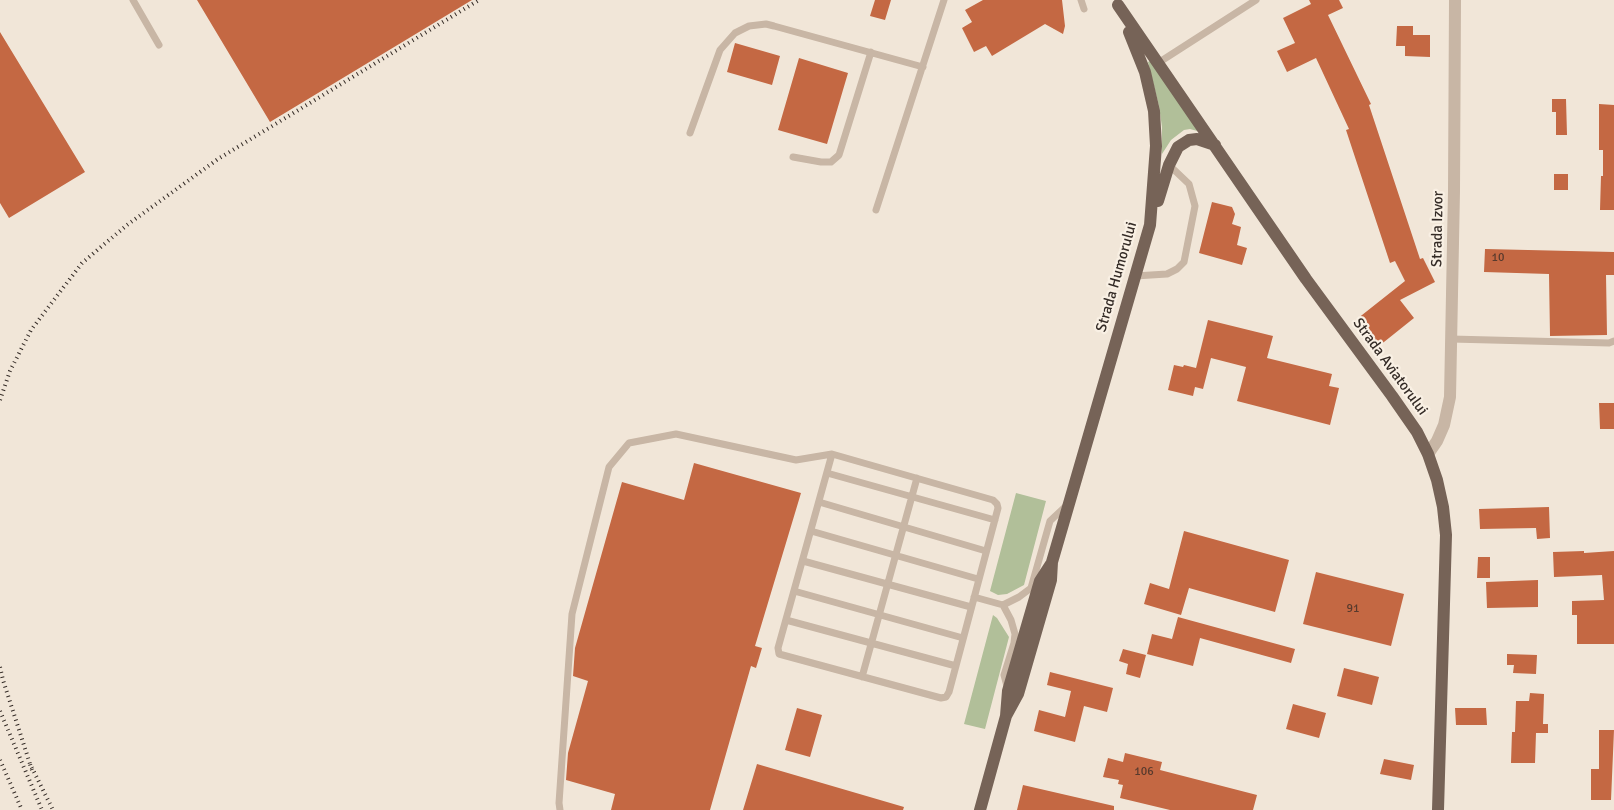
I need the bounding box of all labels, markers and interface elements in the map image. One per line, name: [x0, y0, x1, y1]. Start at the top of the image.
street label: Strada Izvor: [1428, 191, 1448, 267]
street label: Strada Humorului: [1093, 220, 1141, 334]
house number: 10: [1492, 251, 1504, 265]
street label: Strada Aviatorului: [1349, 315, 1431, 419]
house number: 91: [1347, 602, 1359, 616]
house number: 106: [1134, 765, 1154, 779]

